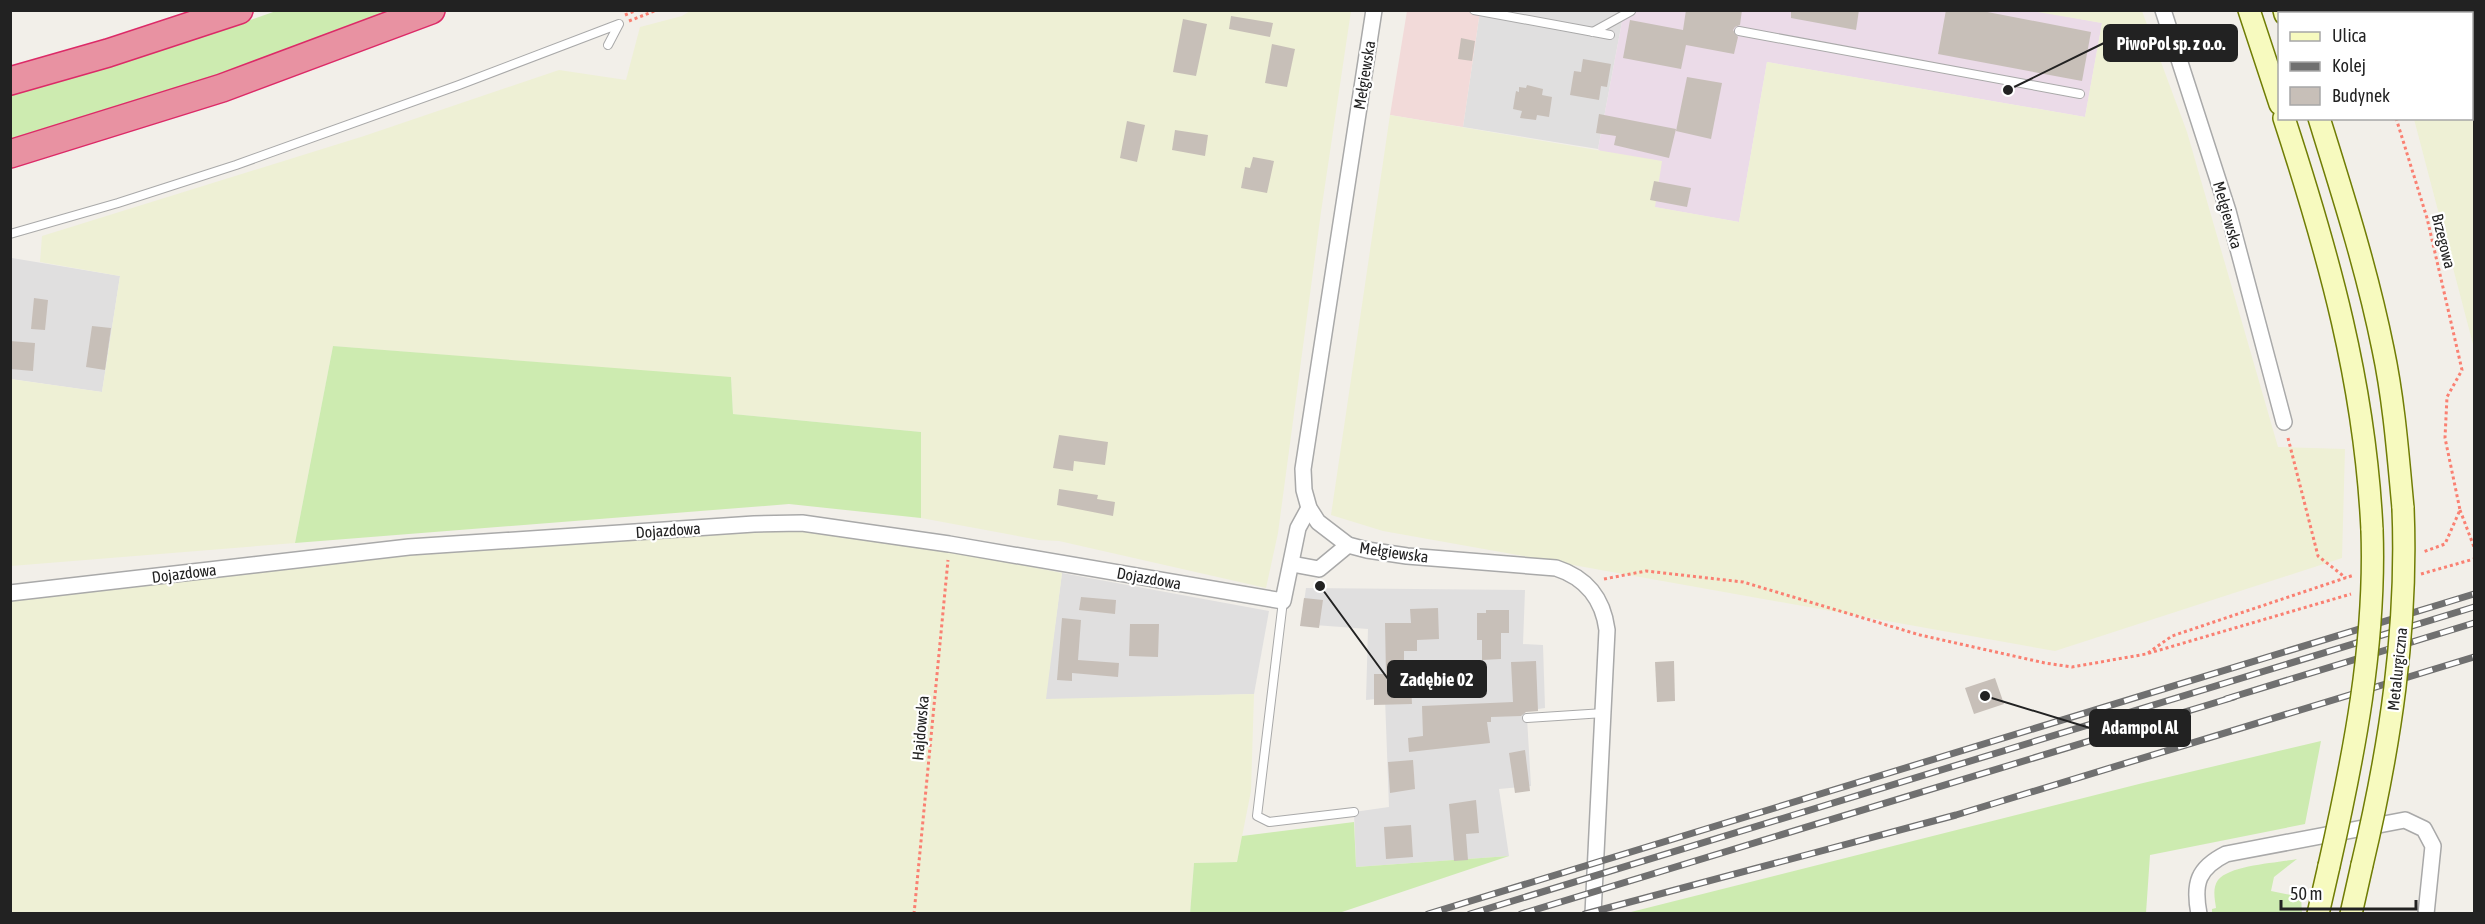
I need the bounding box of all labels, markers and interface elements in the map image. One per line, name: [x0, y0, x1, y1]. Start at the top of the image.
legend: [2278, 12, 2473, 120]
callout: PiwoPol sp. z o.o.: [2104, 25, 2237, 61]
text: Ulica: [2332, 25, 2367, 46]
text: PiwoPol sp. z o.o.: [2117, 33, 2225, 54]
street label: Mełgiewska: [1350, 39, 1379, 111]
text: Kolej: [2332, 55, 2366, 76]
text: Budynek: [2332, 85, 2390, 106]
street label: Mełgiewska: [2209, 179, 2246, 251]
street label: Brzegowa: [2428, 212, 2459, 271]
street label: Dojazdowa: [635, 519, 701, 542]
street label: Mełgiewska: [1358, 538, 1430, 567]
street label: Dojazdowa: [151, 560, 217, 587]
street label: Dojazdowa: [1115, 563, 1183, 593]
street label: Metalurgiczna: [2384, 626, 2411, 712]
callout: Zadębie 02: [1388, 661, 1486, 697]
text: Zadębie 02: [1400, 669, 1474, 690]
street label: Hajdowska: [908, 695, 933, 761]
callout: Adampol Al: [2090, 710, 2190, 746]
text: Adampol Al: [2101, 717, 2178, 738]
scale bar: [2281, 873, 2416, 911]
text: 50 m: [2290, 883, 2322, 904]

